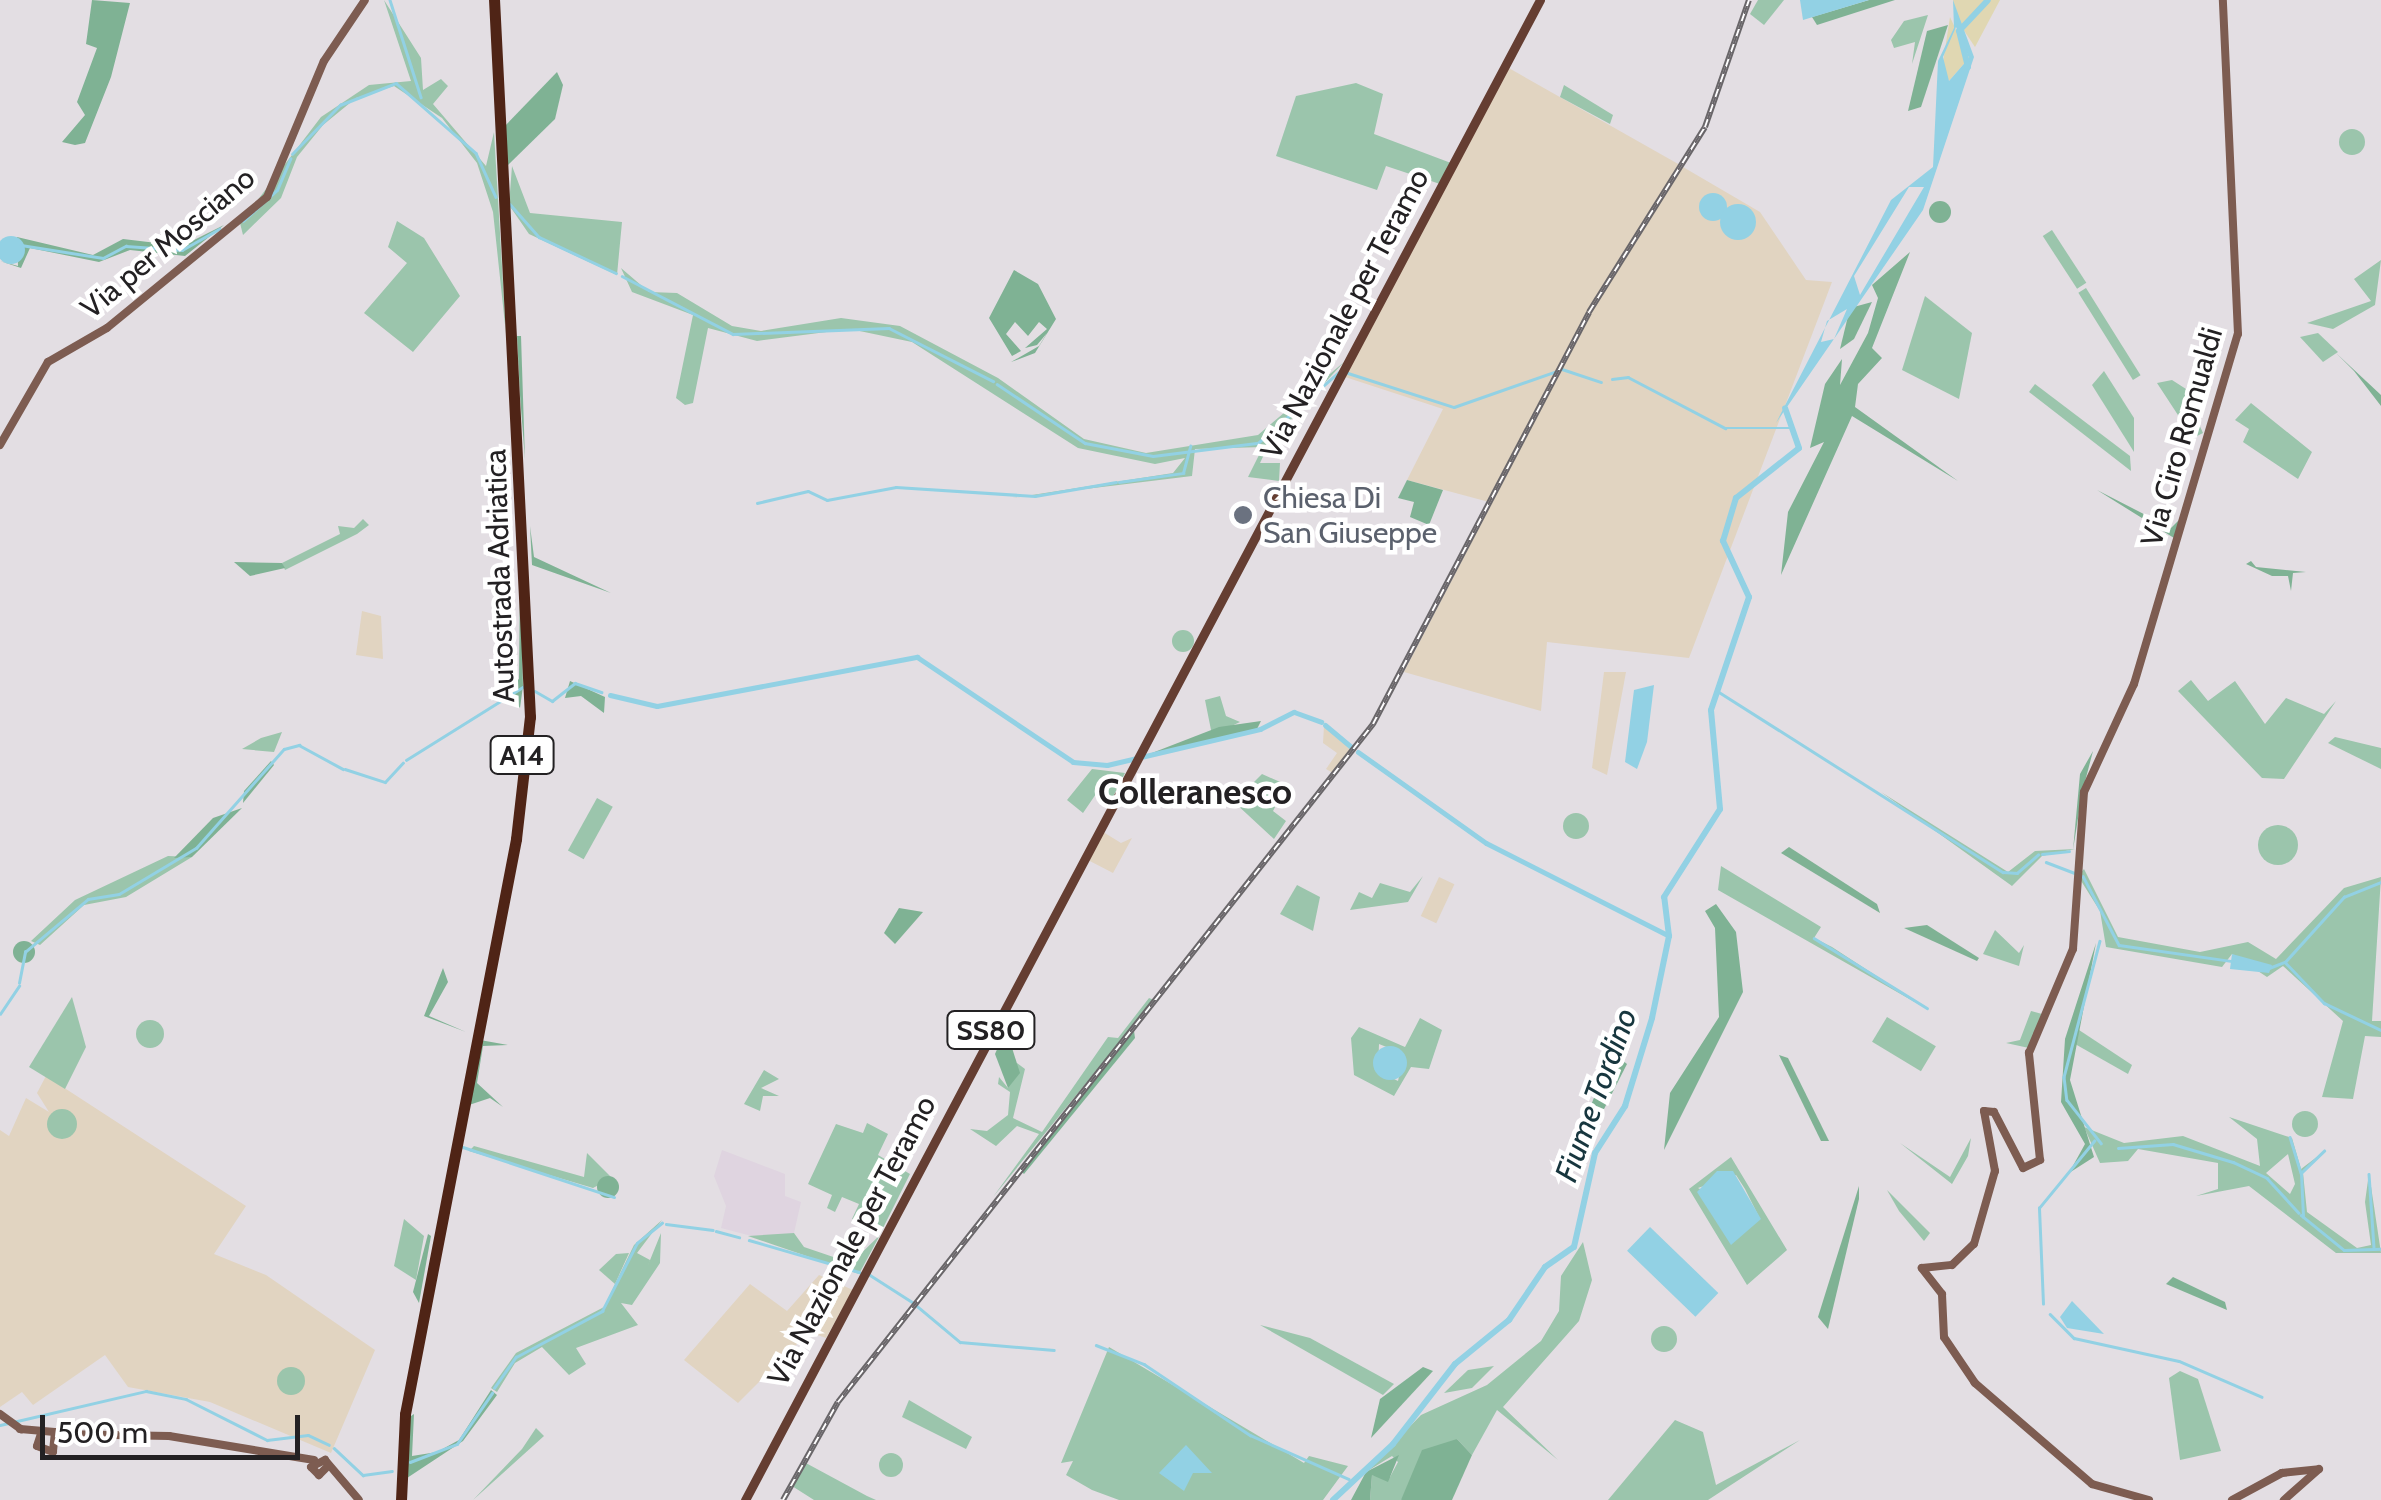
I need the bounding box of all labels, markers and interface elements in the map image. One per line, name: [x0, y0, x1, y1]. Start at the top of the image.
street label: Via per Mosciano: [74, 160, 262, 326]
street label: Via Nazionale per Teramo: [1253, 163, 1437, 465]
street label: Via Ciro Romualdi: [2134, 324, 2230, 550]
street label: Autostrada Adriatica: [478, 449, 522, 703]
place label: Chiesa Di San Giuseppe: [1263, 480, 1437, 550]
marker: Chiesa Di San Giuseppe: [1232, 504, 1254, 526]
road number: A14: [490, 732, 554, 778]
district label: Colleranesco: [1098, 771, 1292, 813]
water label: Fiume Tordino: [1547, 1003, 1645, 1187]
road number: SS80: [946, 1007, 1036, 1053]
street label: Via Nazionale per Teramo: [760, 1090, 944, 1392]
scale bar: [45, 1395, 305, 1457]
text: 500 m: [57, 1414, 148, 1451]

